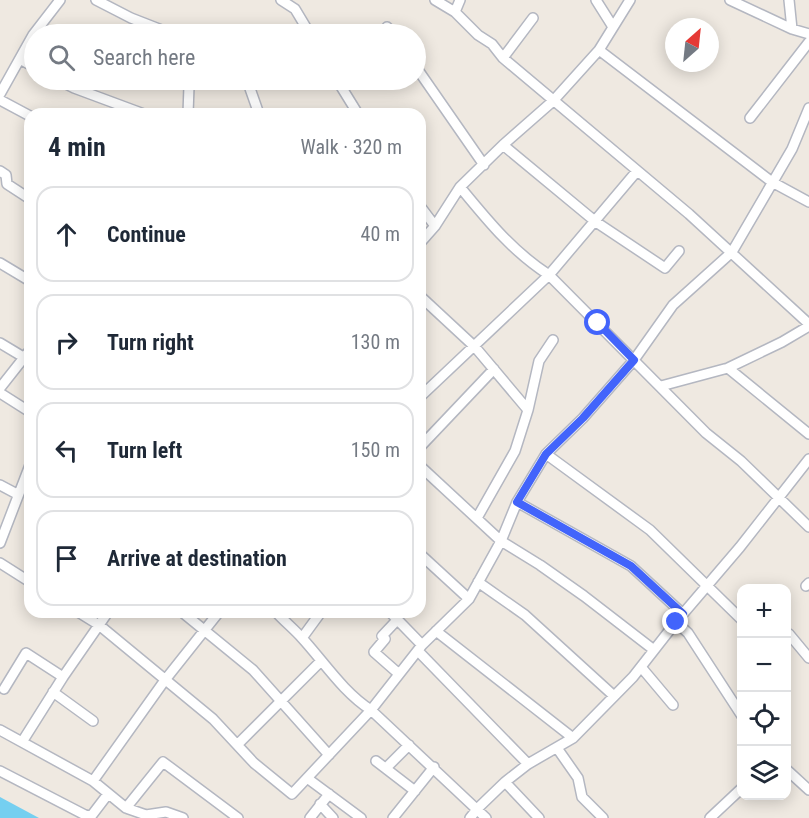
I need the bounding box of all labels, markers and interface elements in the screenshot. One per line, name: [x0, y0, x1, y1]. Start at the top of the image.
north arrow: [665, 18, 719, 72]
search box: [24, 24, 426, 90]
icon: search: [45, 41, 78, 74]
text: Search here: [93, 45, 195, 70]
text: 4 min: [48, 132, 106, 162]
text: Walk · 320 m: [301, 135, 402, 159]
icon: ahead: [50, 218, 83, 251]
text: Continue: [107, 222, 186, 247]
text: 40 m: [361, 222, 400, 246]
route start: [584, 309, 610, 335]
icon: right: [50, 326, 83, 359]
text: Turn right: [107, 330, 194, 355]
text: 130 m: [351, 330, 400, 354]
icon: left: [50, 434, 83, 467]
text: Turn left: [107, 438, 182, 463]
text: 150 m: [351, 438, 400, 462]
icon: arrive: [50, 542, 83, 575]
text: Arrive at destination: [107, 546, 287, 571]
map controls: [737, 584, 791, 800]
button: +: [737, 584, 791, 638]
route end: [662, 608, 688, 634]
button: −: [737, 638, 791, 692]
button: locate: [737, 692, 791, 746]
button: layers: [737, 746, 791, 800]

